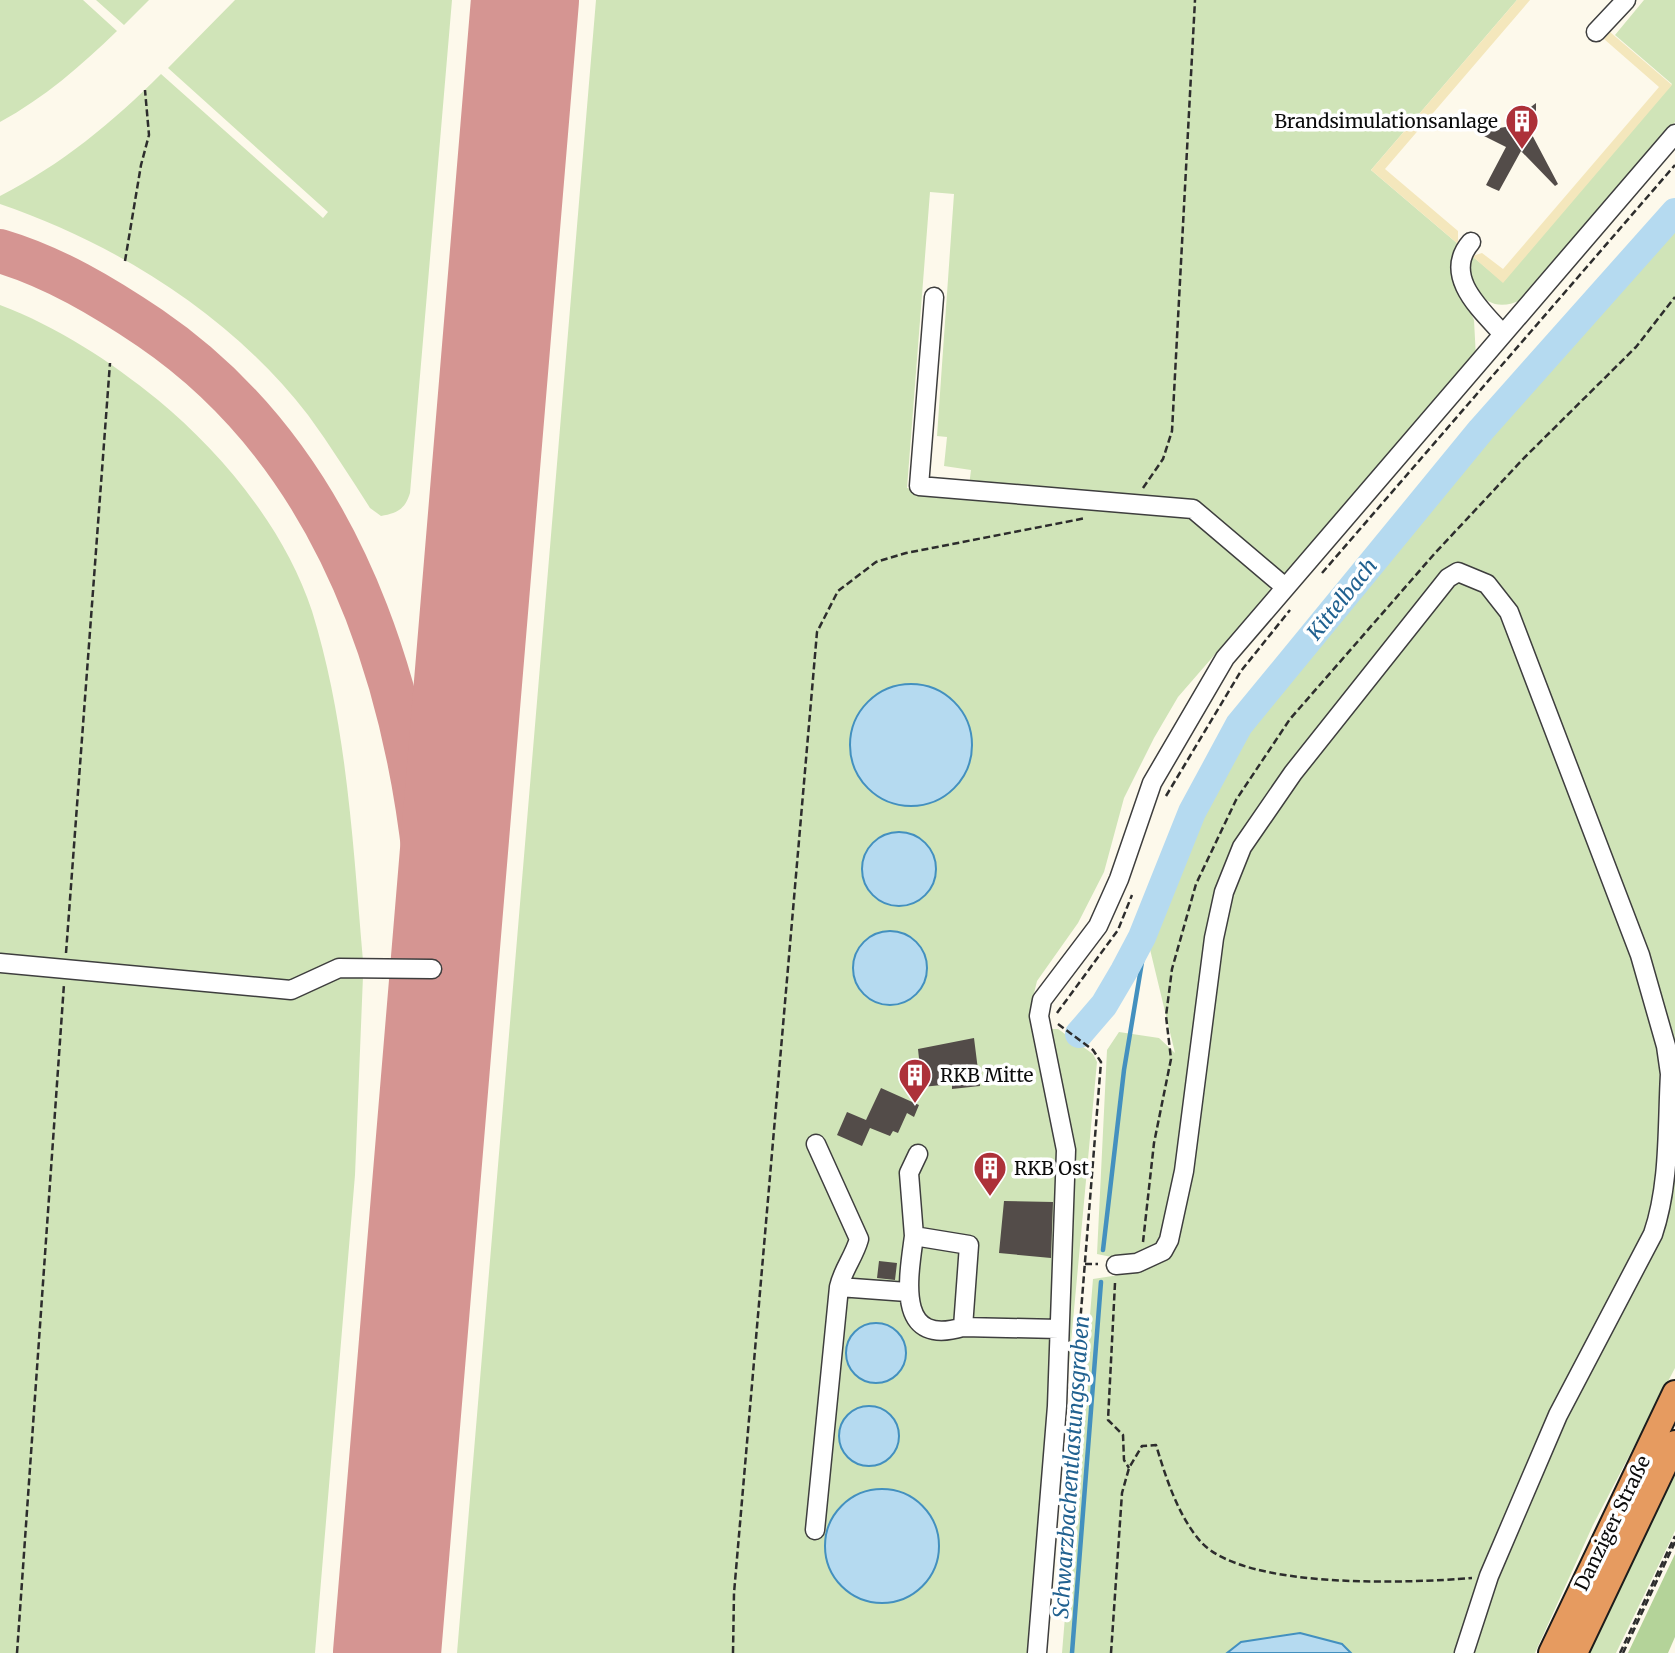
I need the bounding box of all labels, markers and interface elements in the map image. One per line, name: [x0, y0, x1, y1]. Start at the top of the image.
building icon: Brandsimulationsanlage: [1503, 102, 1541, 151]
place label: Brandsimulationsanlage: [1274, 109, 1498, 133]
water label: Kittelbach: [1300, 553, 1383, 646]
building icon: RKB Mitte: [896, 1056, 934, 1105]
place label: RKB Mitte: [940, 1063, 1034, 1087]
building icon: RKB Ost: [971, 1149, 1009, 1198]
place label: RKB Ost: [1014, 1156, 1089, 1180]
water label: Schwarzbachentlastungsgraben: [1047, 1315, 1095, 1619]
street label: Danziger Straße: [1569, 1451, 1655, 1594]

